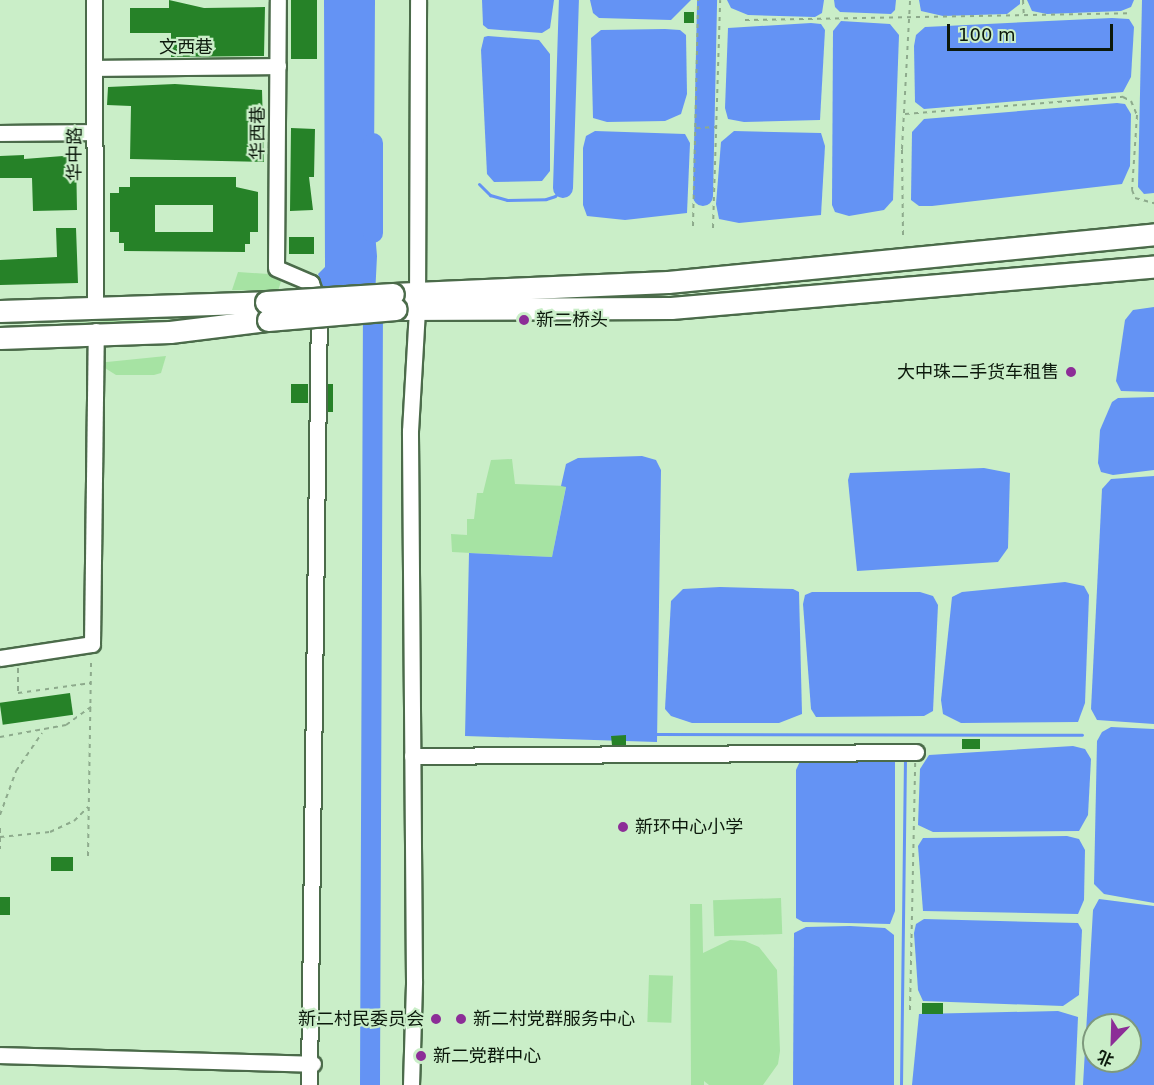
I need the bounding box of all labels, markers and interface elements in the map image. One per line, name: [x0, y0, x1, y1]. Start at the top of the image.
scale bar: [950, 12, 1116, 50]
text: 100 m: [958, 24, 1016, 45]
street label: 文西巷: [159, 36, 213, 58]
street label: 华西巷: [247, 106, 269, 160]
street label: 华中路: [64, 127, 86, 181]
place label: 新二桥头: [536, 309, 608, 331]
marker: 新二桥头: [517, 313, 531, 327]
place label: 大中珠二手货车租售: [897, 361, 1059, 383]
marker: 大中珠二手货车租售: [1064, 365, 1078, 379]
place label: 新环中心小学: [635, 816, 743, 838]
marker: 新环中心小学: [616, 820, 630, 834]
place label: 新二村民委员会: [298, 1008, 424, 1030]
place label: 新二村党群服务中心: [473, 1008, 635, 1030]
marker: 新二村民委员会: [429, 1012, 443, 1026]
marker: 新二村党群服务中心: [454, 1012, 468, 1026]
north arrow: [1082, 1013, 1142, 1073]
place label: 新二党群中心: [433, 1045, 541, 1067]
text: 北: [1094, 1046, 1117, 1070]
marker: 新二党群中心: [414, 1049, 428, 1063]

